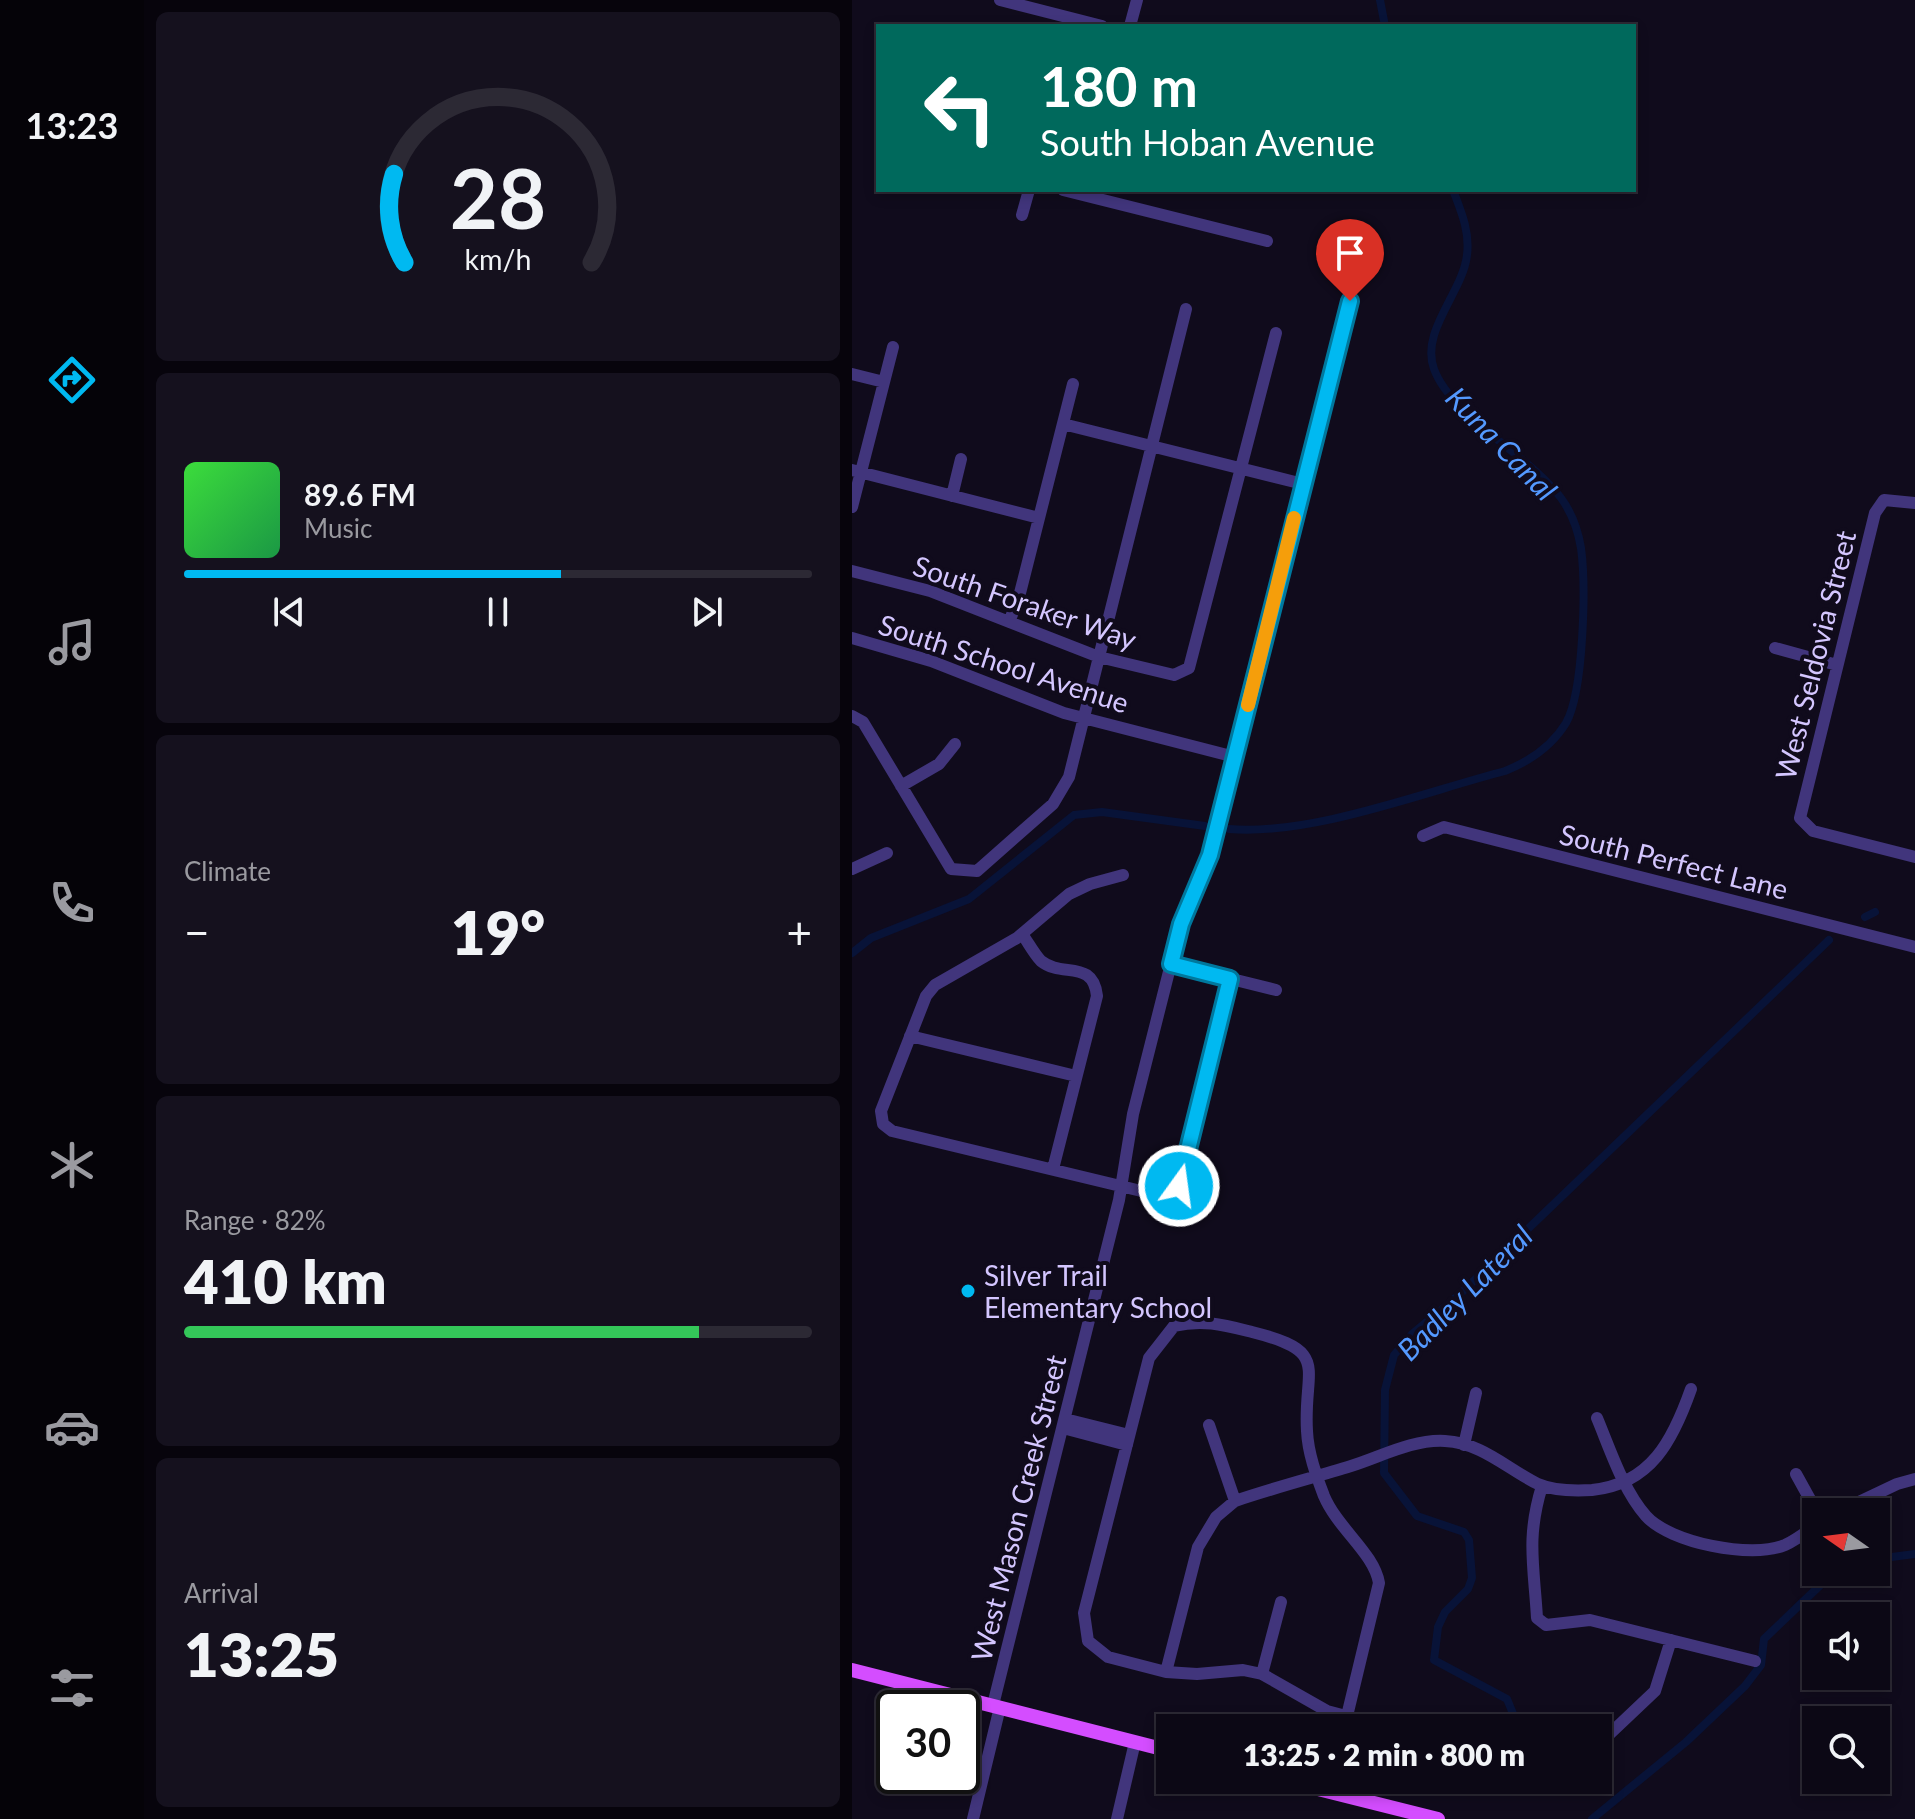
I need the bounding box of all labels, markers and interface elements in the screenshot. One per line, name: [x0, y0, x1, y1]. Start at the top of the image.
text: 180 m: [1040, 52, 1198, 119]
icon: left: [908, 56, 1012, 160]
text: 13:23: [26, 103, 118, 147]
text: South Hoban Avenue: [1040, 120, 1375, 164]
text: 28: [450, 146, 546, 246]
pin: [1316, 219, 1384, 301]
icon: arrive: [1328, 231, 1372, 275]
text: km/h: [465, 242, 531, 276]
icon: directions: [44, 352, 100, 408]
water label: Kuna Canal: [1439, 379, 1565, 507]
text: 89.6 FM: [304, 476, 416, 512]
text: Music: [304, 512, 372, 544]
street label: West Seldovia Street: [1768, 527, 1862, 783]
street label: South Foraker Way: [909, 548, 1142, 656]
icon: previous: [267, 590, 311, 634]
icon: pause: [476, 590, 520, 634]
icon: next: [685, 590, 729, 634]
street label: South School Avenue: [875, 607, 1133, 719]
icon: music: [44, 614, 100, 670]
street label: South Perfect Lane: [1556, 816, 1792, 906]
text: Climate: [184, 855, 271, 887]
icon: phone: [44, 875, 100, 931]
text: 19°: [451, 896, 545, 968]
text: −: [184, 906, 210, 958]
text: +: [786, 906, 812, 958]
icon: climate: [44, 1137, 100, 1193]
position arrow: [1137, 1144, 1221, 1228]
text: Range · 82%: [184, 1204, 326, 1236]
water label: Badley Lateral: [1389, 1217, 1539, 1367]
text: 410 km: [184, 1245, 387, 1317]
place label: Silver Trail Elementary School: [984, 1258, 1212, 1324]
marker: Silver Trail Elementary School: [959, 1282, 977, 1300]
street label: West Mason Creek Street: [963, 1351, 1073, 1665]
icon: car: [44, 1399, 100, 1455]
north arrow: [1802, 1498, 1890, 1586]
map controls: [1802, 1498, 1890, 1794]
text: Arrival: [184, 1577, 259, 1609]
button: sound: [1802, 1602, 1890, 1690]
text: 13:25: [184, 1618, 339, 1690]
icon: filters: [44, 1660, 100, 1716]
speed limit sign: 30: [876, 1690, 980, 1794]
button: search: [1802, 1706, 1890, 1794]
text: 13:25 · 2 min · 800 m: [1243, 1736, 1525, 1772]

